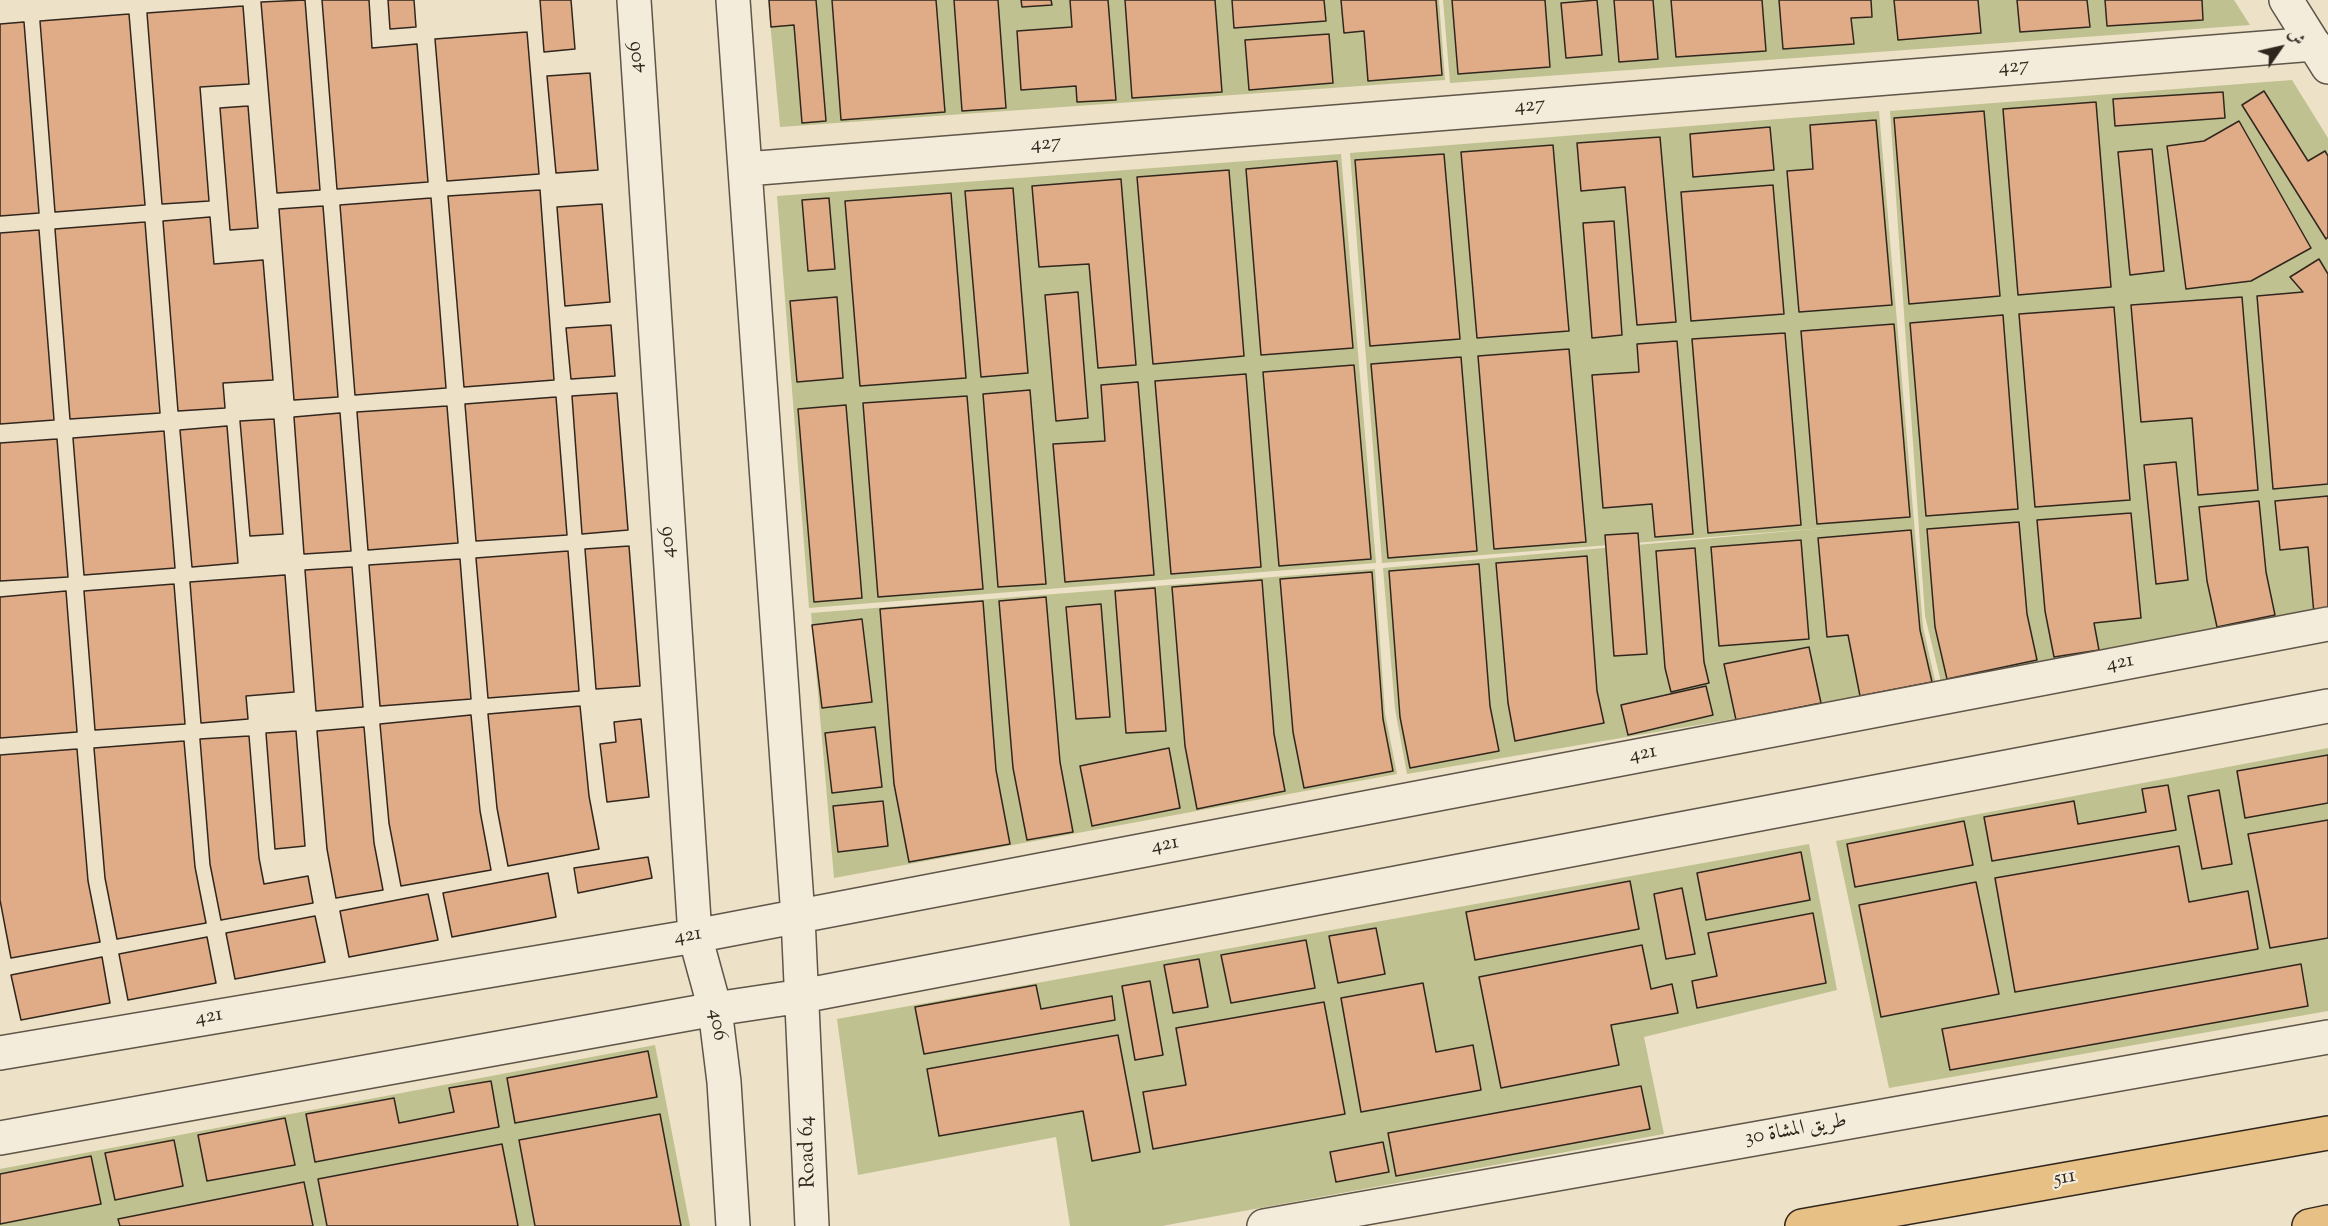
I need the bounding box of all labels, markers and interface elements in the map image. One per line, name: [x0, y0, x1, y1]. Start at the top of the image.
north arrow: [2250, 18, 2310, 78]
text: ش: [2281, 25, 2309, 51]
street label: 406: [623, 40, 651, 74]
street label: 427: [1997, 54, 2031, 82]
street label: 427: [1513, 93, 1547, 121]
street label: 427: [1029, 131, 1063, 159]
street label: 406: [655, 525, 683, 559]
street label: 421: [2104, 649, 2136, 679]
street label: 421: [1627, 740, 1659, 770]
street label: 421: [1149, 831, 1181, 861]
street label: 421: [672, 922, 704, 952]
street label: 421: [193, 1003, 225, 1033]
street label: 406: [701, 1007, 731, 1043]
street label: طريق المشاة 30: [1743, 1110, 1849, 1152]
street label: Road 64: [795, 1115, 823, 1189]
street label: 511: [2052, 1165, 2078, 1193]

